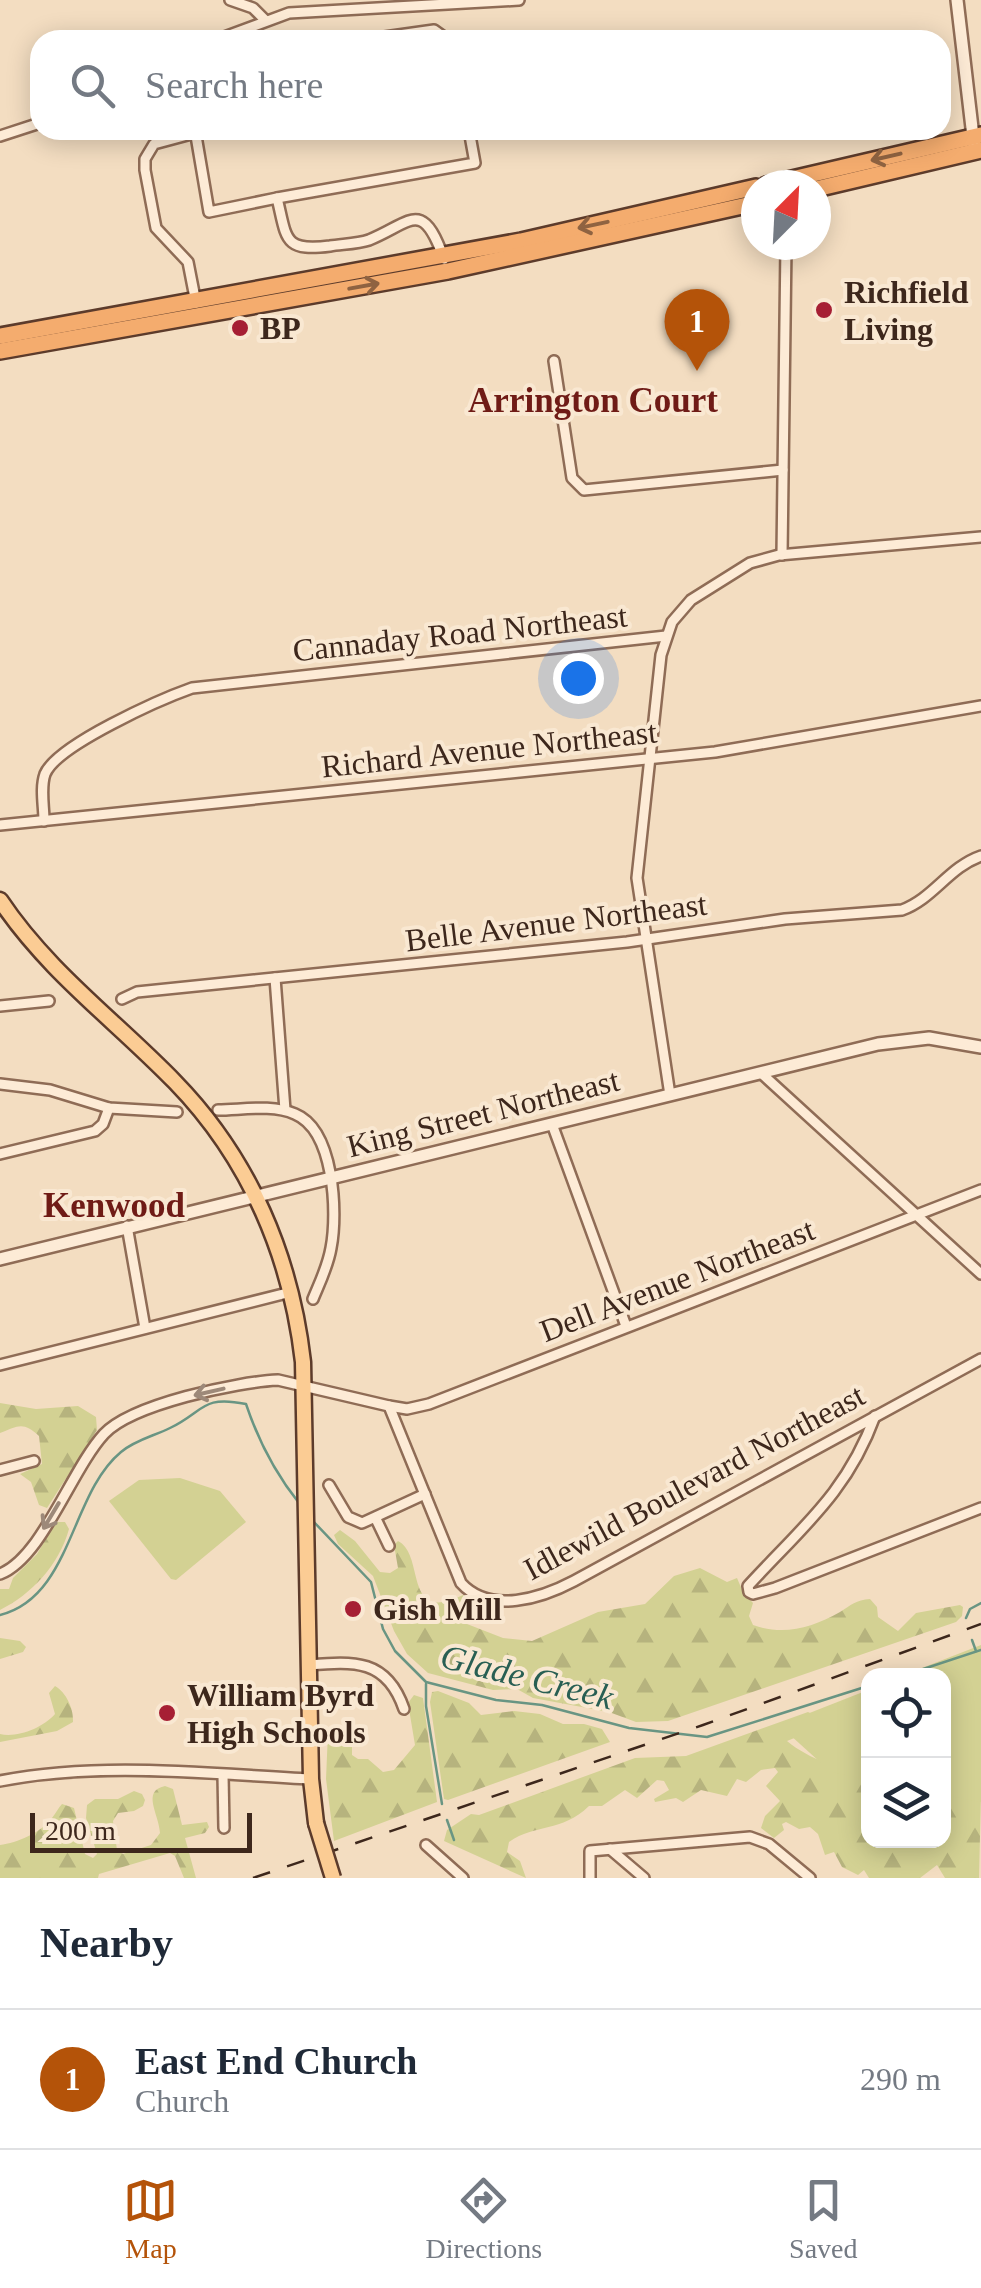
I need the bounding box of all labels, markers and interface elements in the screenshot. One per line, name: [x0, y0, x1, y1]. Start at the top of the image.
search box: [30, 30, 951, 140]
icon: search: [65, 58, 120, 113]
text: Search here: [145, 64, 323, 106]
one-way arrow: [871, 149, 903, 167]
north arrow: [741, 170, 831, 260]
one-way arrow: [578, 217, 610, 235]
place label: Richfield Living: [844, 274, 969, 347]
one-way arrow: [347, 276, 380, 295]
pin: 1: [664, 288, 730, 371]
marker: Richfield Living: [813, 299, 835, 321]
place label: BP: [260, 310, 301, 346]
marker: BP: [229, 317, 251, 339]
district label: Arrington Court: [468, 381, 718, 420]
street label: Cannaday Road Northeast: [291, 598, 629, 668]
your location: [553, 653, 604, 704]
street label: Richard Avenue Northeast: [320, 713, 659, 785]
street label: Belle Avenue Northeast: [403, 886, 709, 958]
street label: King Street Northeast: [343, 1062, 623, 1164]
district label: Kenwood: [43, 1186, 186, 1225]
street label: Dell Avenue Northeast: [535, 1211, 819, 1349]
street label: Idlewild Boulevard Northeast: [518, 1377, 870, 1587]
one-way arrow: [194, 1384, 226, 1402]
one-way arrow: [41, 1501, 61, 1530]
place label: Gish Mill: [373, 1591, 502, 1627]
marker: Gish Mill: [342, 1598, 364, 1620]
water label: Glade Creek: [437, 1637, 619, 1718]
map controls: [861, 1668, 951, 1848]
button: locate: [861, 1668, 951, 1758]
place label: William Byrd High Schools: [187, 1677, 374, 1750]
marker: William Byrd High Schools: [156, 1702, 178, 1724]
button: layers: [861, 1758, 951, 1848]
scale bar: [30, 1808, 252, 1852]
text: 200 m: [45, 1815, 116, 1846]
text: Nearby: [40, 1920, 173, 1966]
text: East End Church: [135, 2040, 417, 2082]
text: 1: [65, 2061, 81, 2097]
text: 290 m: [860, 2061, 941, 2097]
text: Church: [135, 2083, 229, 2119]
tab: Map: [123, 2173, 178, 2265]
tab: Directions: [425, 2173, 542, 2265]
tab: Saved: [789, 2173, 858, 2265]

